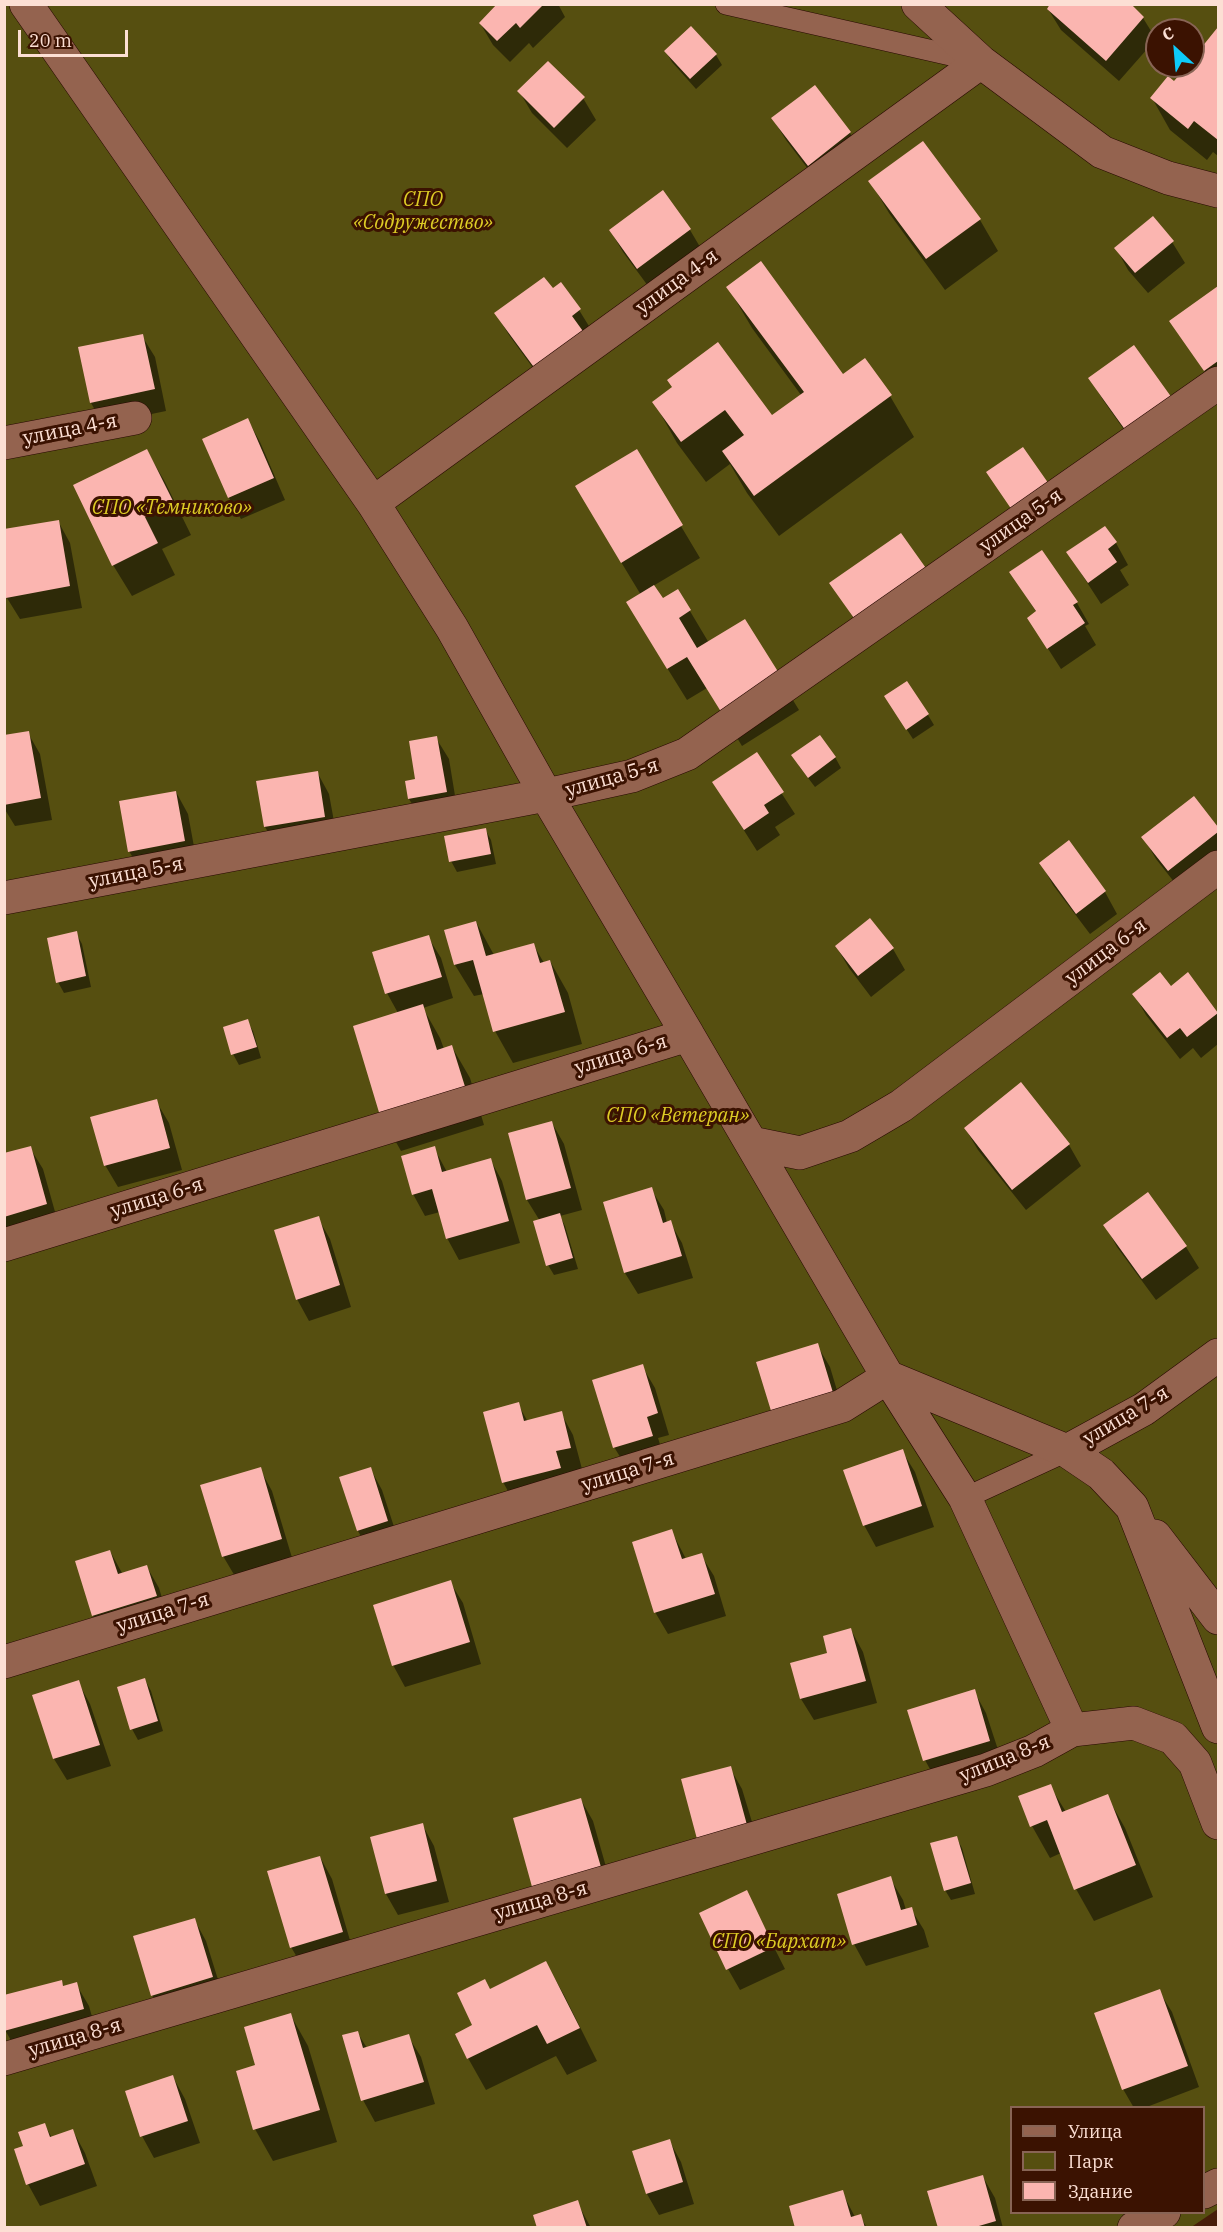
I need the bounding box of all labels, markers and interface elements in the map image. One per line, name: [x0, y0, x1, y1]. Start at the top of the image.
scale bar: [21, 18, 130, 56]
north arrow: [1145, 18, 1205, 78]
text: С: [1159, 22, 1177, 45]
text: 20 m: [29, 29, 72, 52]
park label: СПО «Содружество»: [353, 188, 493, 235]
street label: улица 4-я: [631, 244, 723, 320]
street label: улица 4-я: [21, 409, 119, 451]
street label: улица 5-я: [975, 484, 1067, 558]
park label: СПО «Темниково»: [92, 496, 252, 520]
street label: улица 5-я: [563, 753, 661, 803]
street label: улица 5-я: [87, 852, 185, 894]
street label: улица 6-я: [1061, 914, 1151, 990]
street label: улица 6-я: [572, 1030, 670, 1080]
park label: СПО «Ветеран»: [606, 1104, 750, 1128]
street label: улица 6-я: [108, 1173, 206, 1223]
street label: улица 7-я: [1079, 1381, 1173, 1451]
street label: улица 7-я: [579, 1447, 677, 1497]
street label: улица 7-я: [114, 1588, 212, 1638]
street label: улица 8-я: [956, 1730, 1054, 1788]
street label: улица 8-я: [492, 1876, 590, 1926]
park label: СПО «Бархат»: [712, 1930, 846, 1954]
street label: улица 8-я: [26, 2013, 124, 2063]
legend: [1010, 2106, 1205, 2214]
text: Улица: [1068, 2120, 1122, 2143]
text: Парк: [1068, 2150, 1114, 2173]
text: Здание: [1068, 2180, 1133, 2203]

